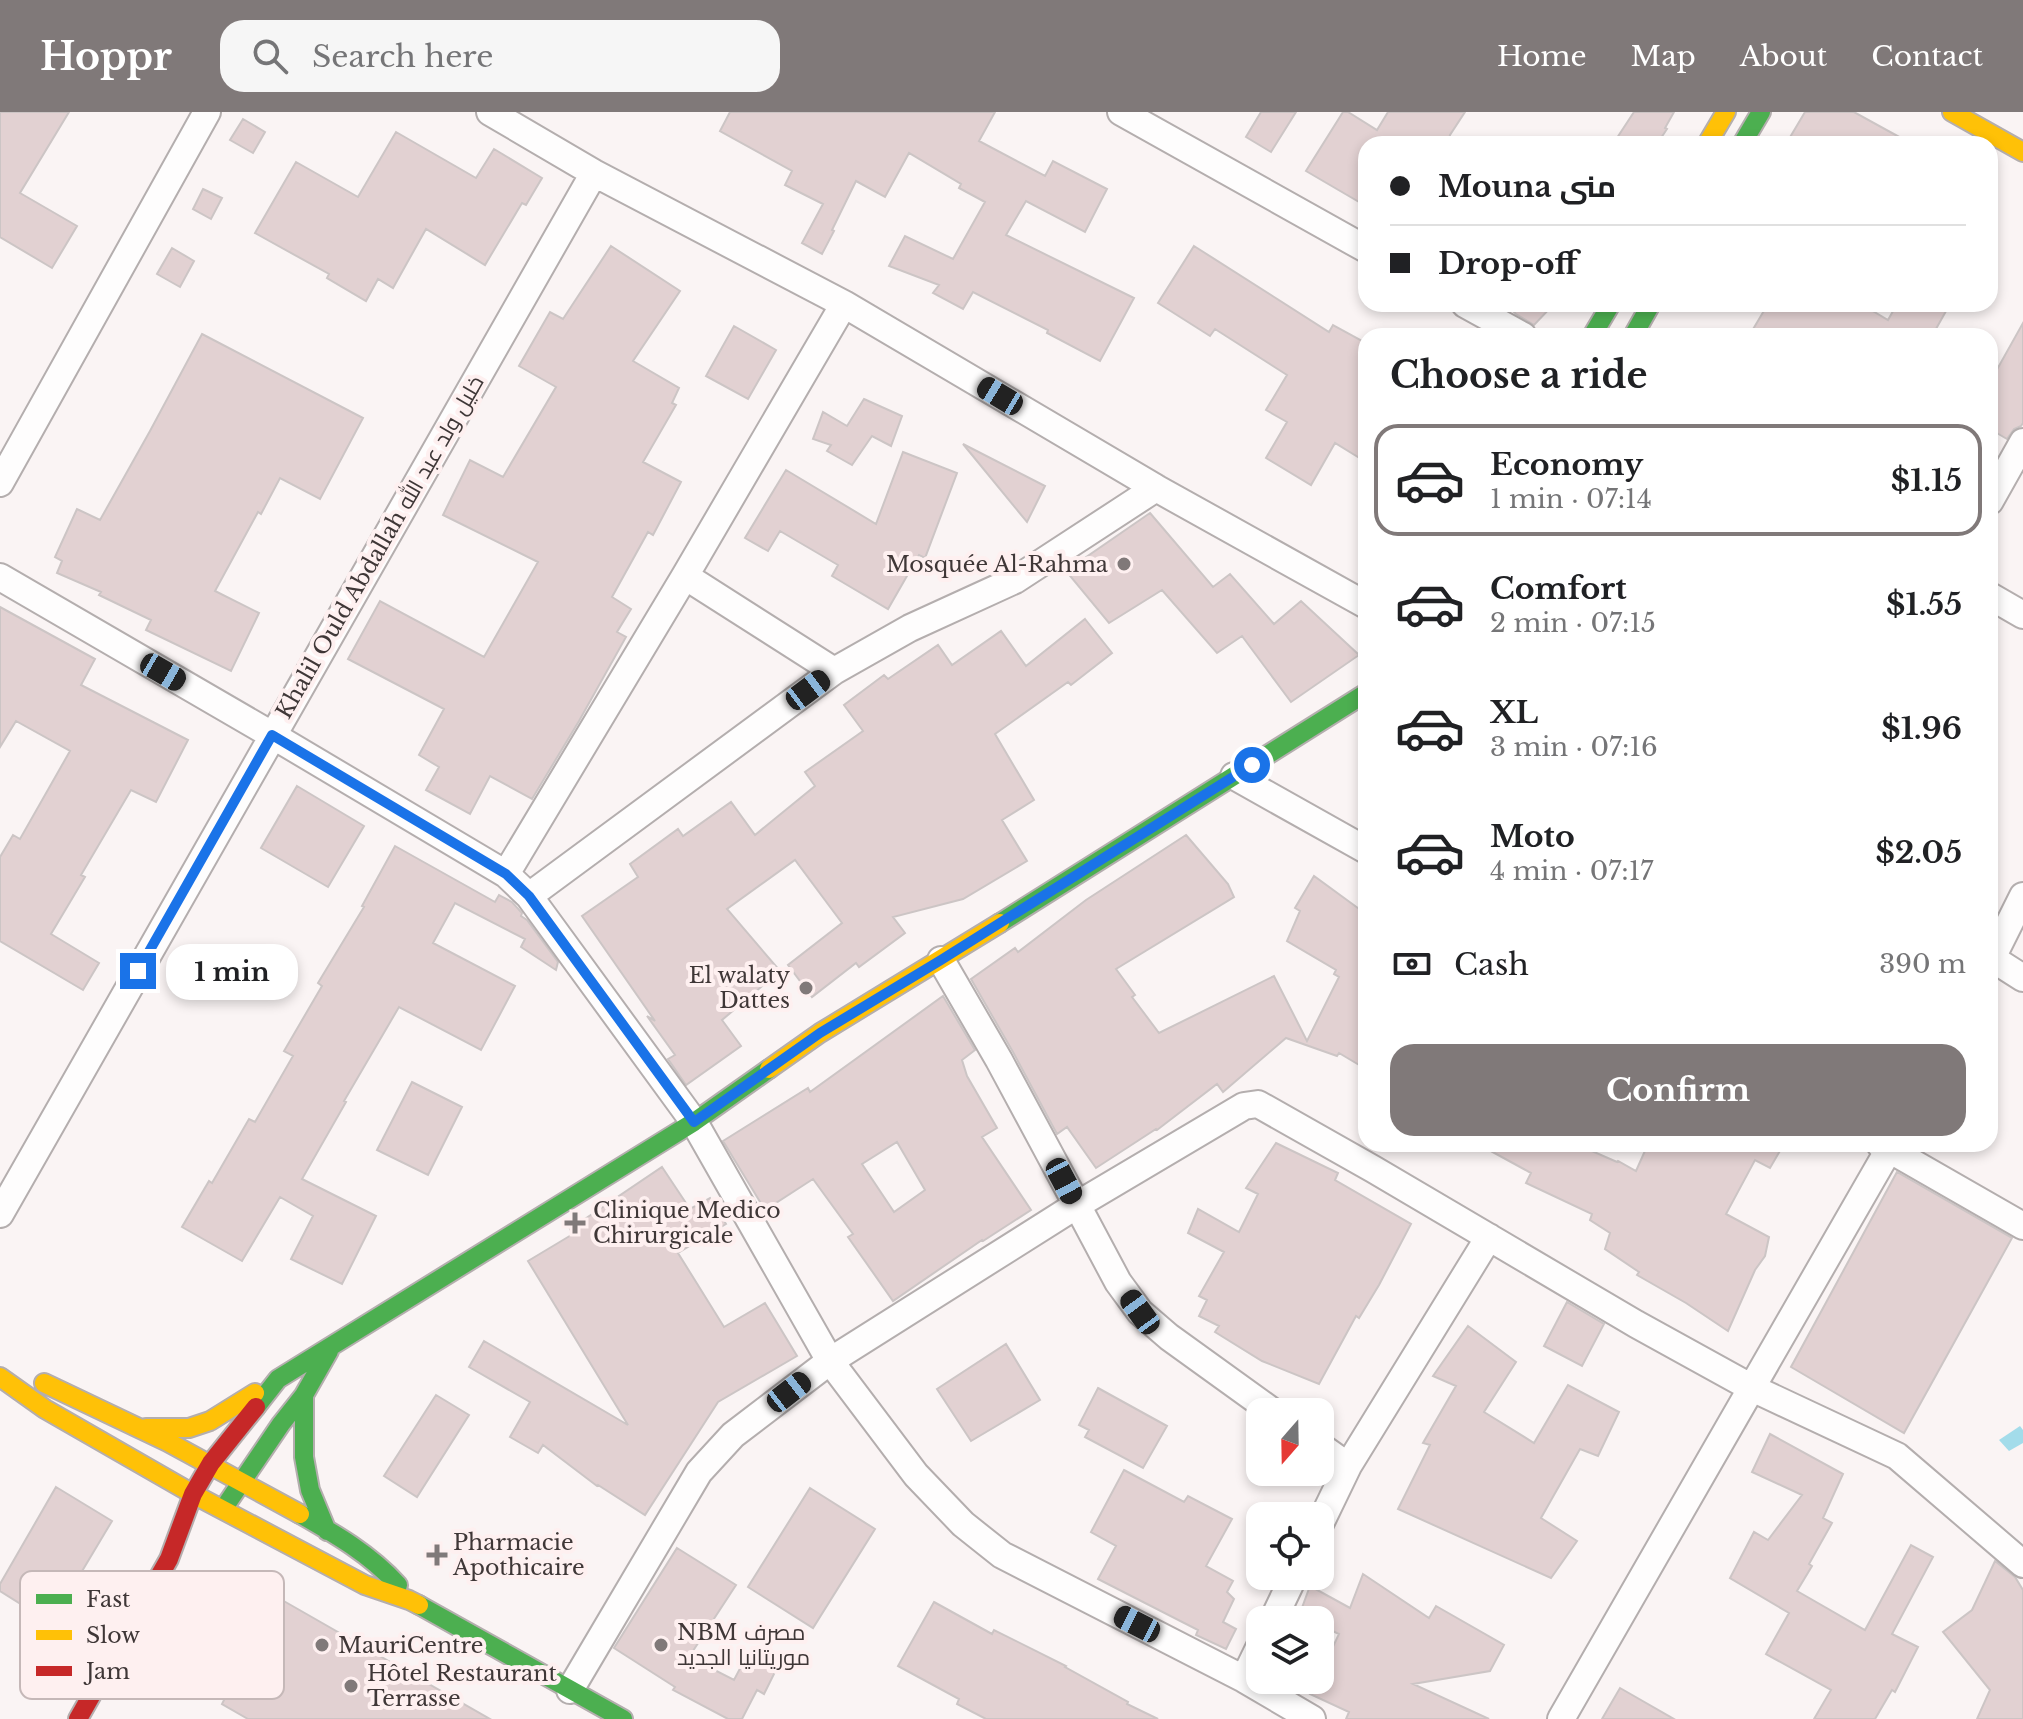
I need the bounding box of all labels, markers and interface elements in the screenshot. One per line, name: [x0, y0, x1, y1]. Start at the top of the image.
search box: [220, 20, 780, 92]
text: Hoppr: [40, 33, 172, 80]
icon: search: [248, 34, 292, 78]
text: Search here: [312, 38, 494, 75]
text: Home: [1497, 39, 1587, 74]
text: Map: [1631, 39, 1696, 74]
text: About: [1740, 39, 1827, 74]
text: Contact: [1871, 39, 1983, 74]
text: Mouna منى: [1438, 168, 1616, 205]
text: Drop-off: [1438, 245, 1578, 282]
text: Choose a ride: [1390, 353, 1647, 398]
street label: Khalil Ould Abdallah خليل ولد عبد الله: [269, 370, 490, 723]
car: [973, 373, 1027, 419]
icon: car: [1394, 444, 1466, 516]
text: Economy: [1490, 446, 1643, 483]
text: $1.15: [1891, 462, 1962, 499]
text: 1 min · 07:14: [1490, 483, 1652, 515]
place label: Mosquée Al-Rahma: [886, 551, 1109, 578]
marker: Mosquée Al-Rahma: [1115, 555, 1133, 573]
icon: car: [1394, 568, 1466, 640]
text: Comfort: [1490, 570, 1627, 607]
text: $1.55: [1886, 586, 1962, 623]
text: 2 min · 07:15: [1490, 607, 1656, 639]
car: [136, 650, 190, 694]
car: [782, 666, 834, 714]
icon: car: [1394, 692, 1466, 764]
text: XL: [1490, 694, 1538, 731]
text: $1.96: [1881, 710, 1962, 747]
text: 3 min · 07:16: [1490, 731, 1658, 763]
route start: [1234, 747, 1270, 783]
icon: car: [1394, 816, 1466, 888]
text: Moto: [1490, 818, 1575, 855]
text: $2.05: [1875, 834, 1962, 871]
text: 4 min · 07:17: [1490, 855, 1653, 887]
icon: cash: [1390, 942, 1434, 986]
callout: 1 min: [166, 943, 298, 999]
text: Cash: [1454, 946, 1529, 983]
text: 390 m: [1879, 948, 1966, 980]
route end: [120, 953, 156, 989]
text: 1 min: [194, 956, 270, 988]
place label: El walaty Dattes: [689, 962, 790, 1014]
marker: El walaty Dattes: [797, 979, 815, 997]
button: Confirm: [1390, 1044, 1966, 1136]
car: [1042, 1154, 1086, 1208]
place label: Clinique Medico Chirurgicale: [593, 1197, 781, 1249]
marker: Clinique Medico Chirurgicale: [564, 1212, 586, 1234]
car: [1116, 1286, 1164, 1338]
car: [763, 1368, 815, 1416]
north arrow: [1246, 1398, 1334, 1486]
map controls: [1246, 1398, 1334, 1694]
button: locate: [1246, 1502, 1334, 1590]
place label: Pharmacie Apothicaire: [452, 1529, 585, 1581]
marker: Pharmacie Apothicaire: [428, 1546, 446, 1564]
legend: [20, 1571, 284, 1699]
text: Fast: [86, 1586, 131, 1613]
car: [1110, 1602, 1164, 1646]
button: layers: [1246, 1606, 1334, 1694]
place label: NBM مصرف موريتانيا الجديد: [677, 1619, 810, 1671]
text: Slow: [86, 1622, 140, 1649]
place label: MauriCentre: [338, 1632, 483, 1659]
marker: MauriCentre: [313, 1636, 331, 1654]
marker: NBM مصرف موريتانيا الجديد: [652, 1636, 670, 1654]
text: Jam: [83, 1658, 130, 1685]
place label: Hôtel Restaurant Terrasse: [367, 1660, 557, 1712]
marker: Hôtel Restaurant Terrasse: [342, 1677, 360, 1695]

